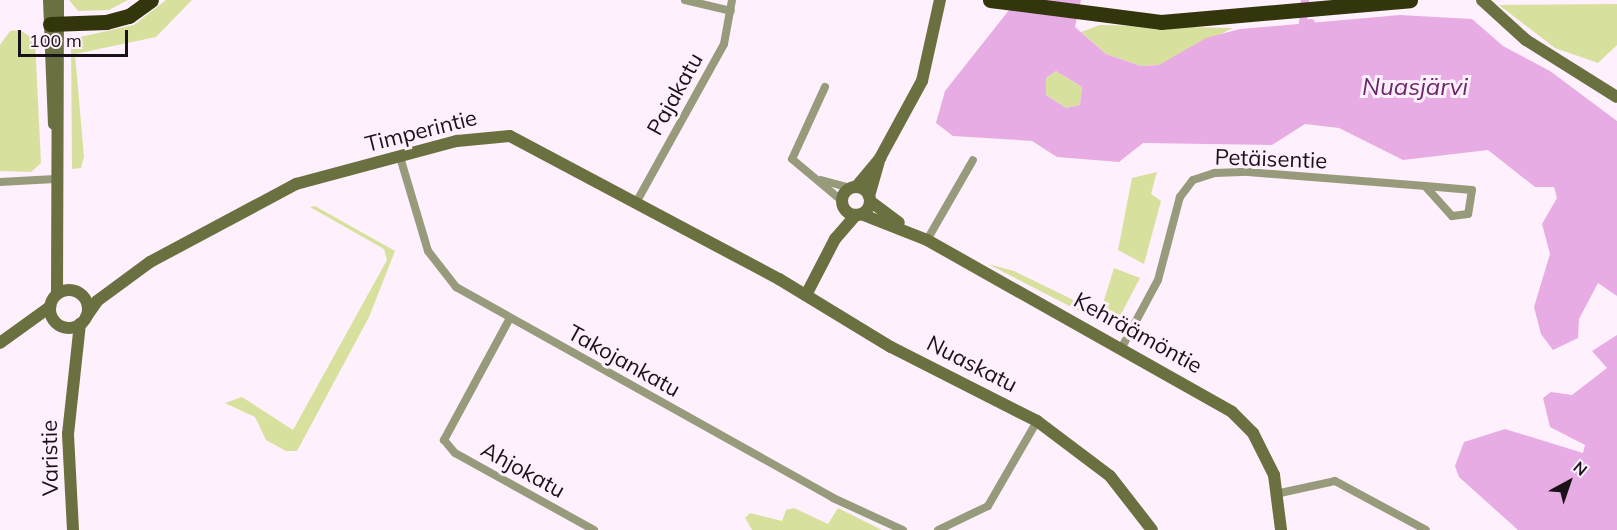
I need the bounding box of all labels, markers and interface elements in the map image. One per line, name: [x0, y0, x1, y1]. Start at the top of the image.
scale bar: [21, 18, 130, 56]
text: 100 m: [29, 29, 82, 52]
street label: Pajakatu: [642, 48, 708, 140]
water label: Nuasjärvi: [1362, 73, 1468, 101]
street label: Timperintie: [362, 104, 480, 158]
street label: Petäisentie: [1214, 144, 1328, 174]
street label: Kehräämöntie: [1069, 287, 1207, 379]
street label: Takojankatu: [563, 319, 685, 403]
street label: Nuaskatu: [922, 330, 1022, 398]
street label: Varistie: [36, 420, 64, 496]
street label: Ahjokatu: [477, 436, 569, 504]
north arrow: [1539, 452, 1599, 512]
text: N: [1570, 457, 1592, 480]

